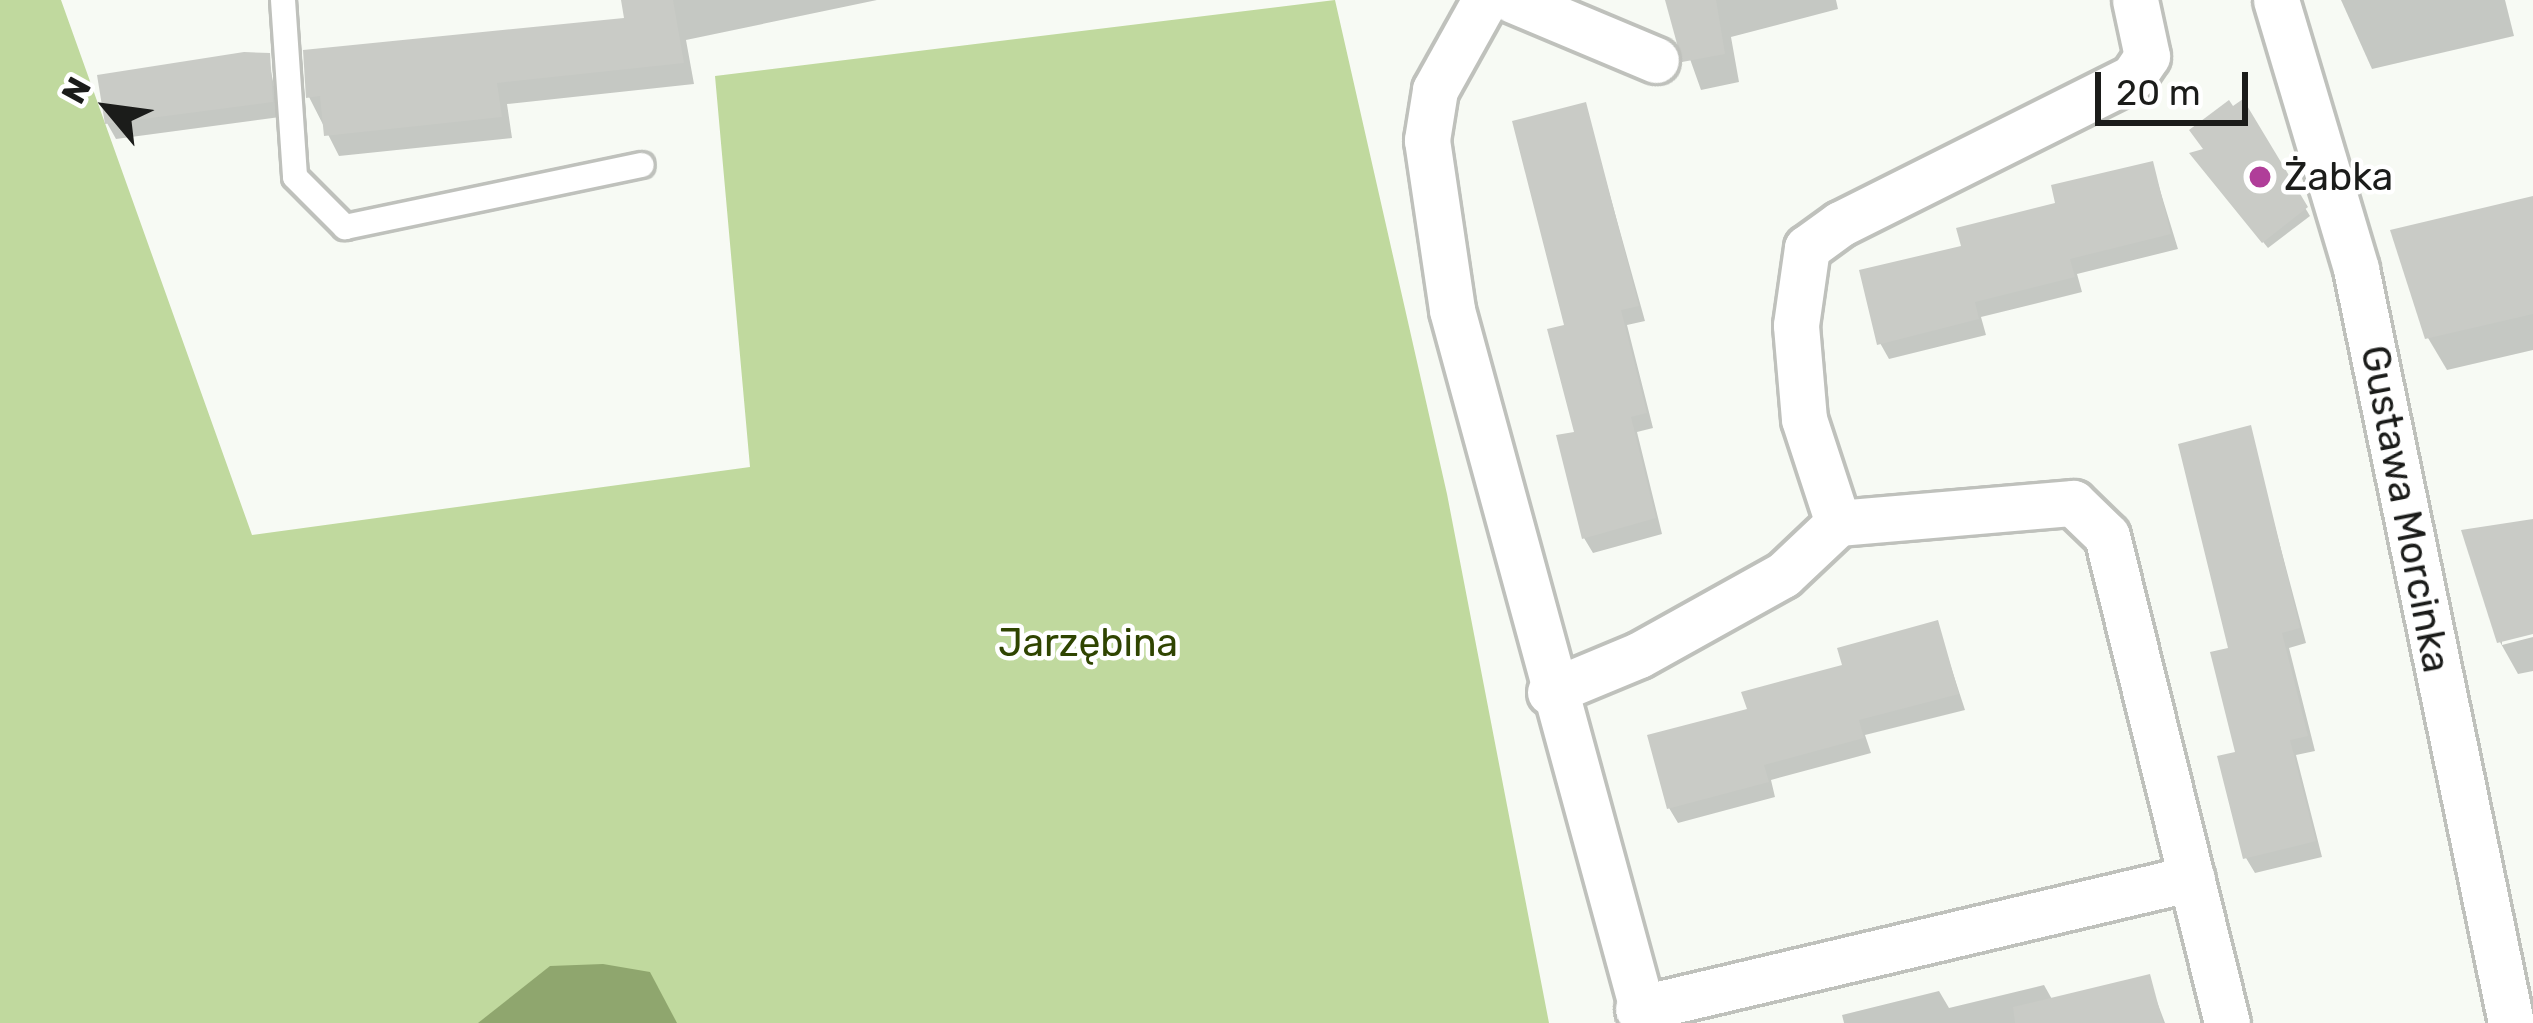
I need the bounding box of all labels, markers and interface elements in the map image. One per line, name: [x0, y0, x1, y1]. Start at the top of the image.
north arrow: [48, 48, 168, 168]
scale bar: [2101, 48, 2254, 122]
text: N: [53, 70, 99, 110]
text: 20 m: [2116, 71, 2201, 114]
place label: Żabka: [2284, 154, 2393, 200]
marker: Żabka: [2247, 164, 2273, 190]
street label: Gustawa Morcinka: [2350, 342, 2460, 676]
park label: Jarzębina: [998, 620, 1178, 666]

